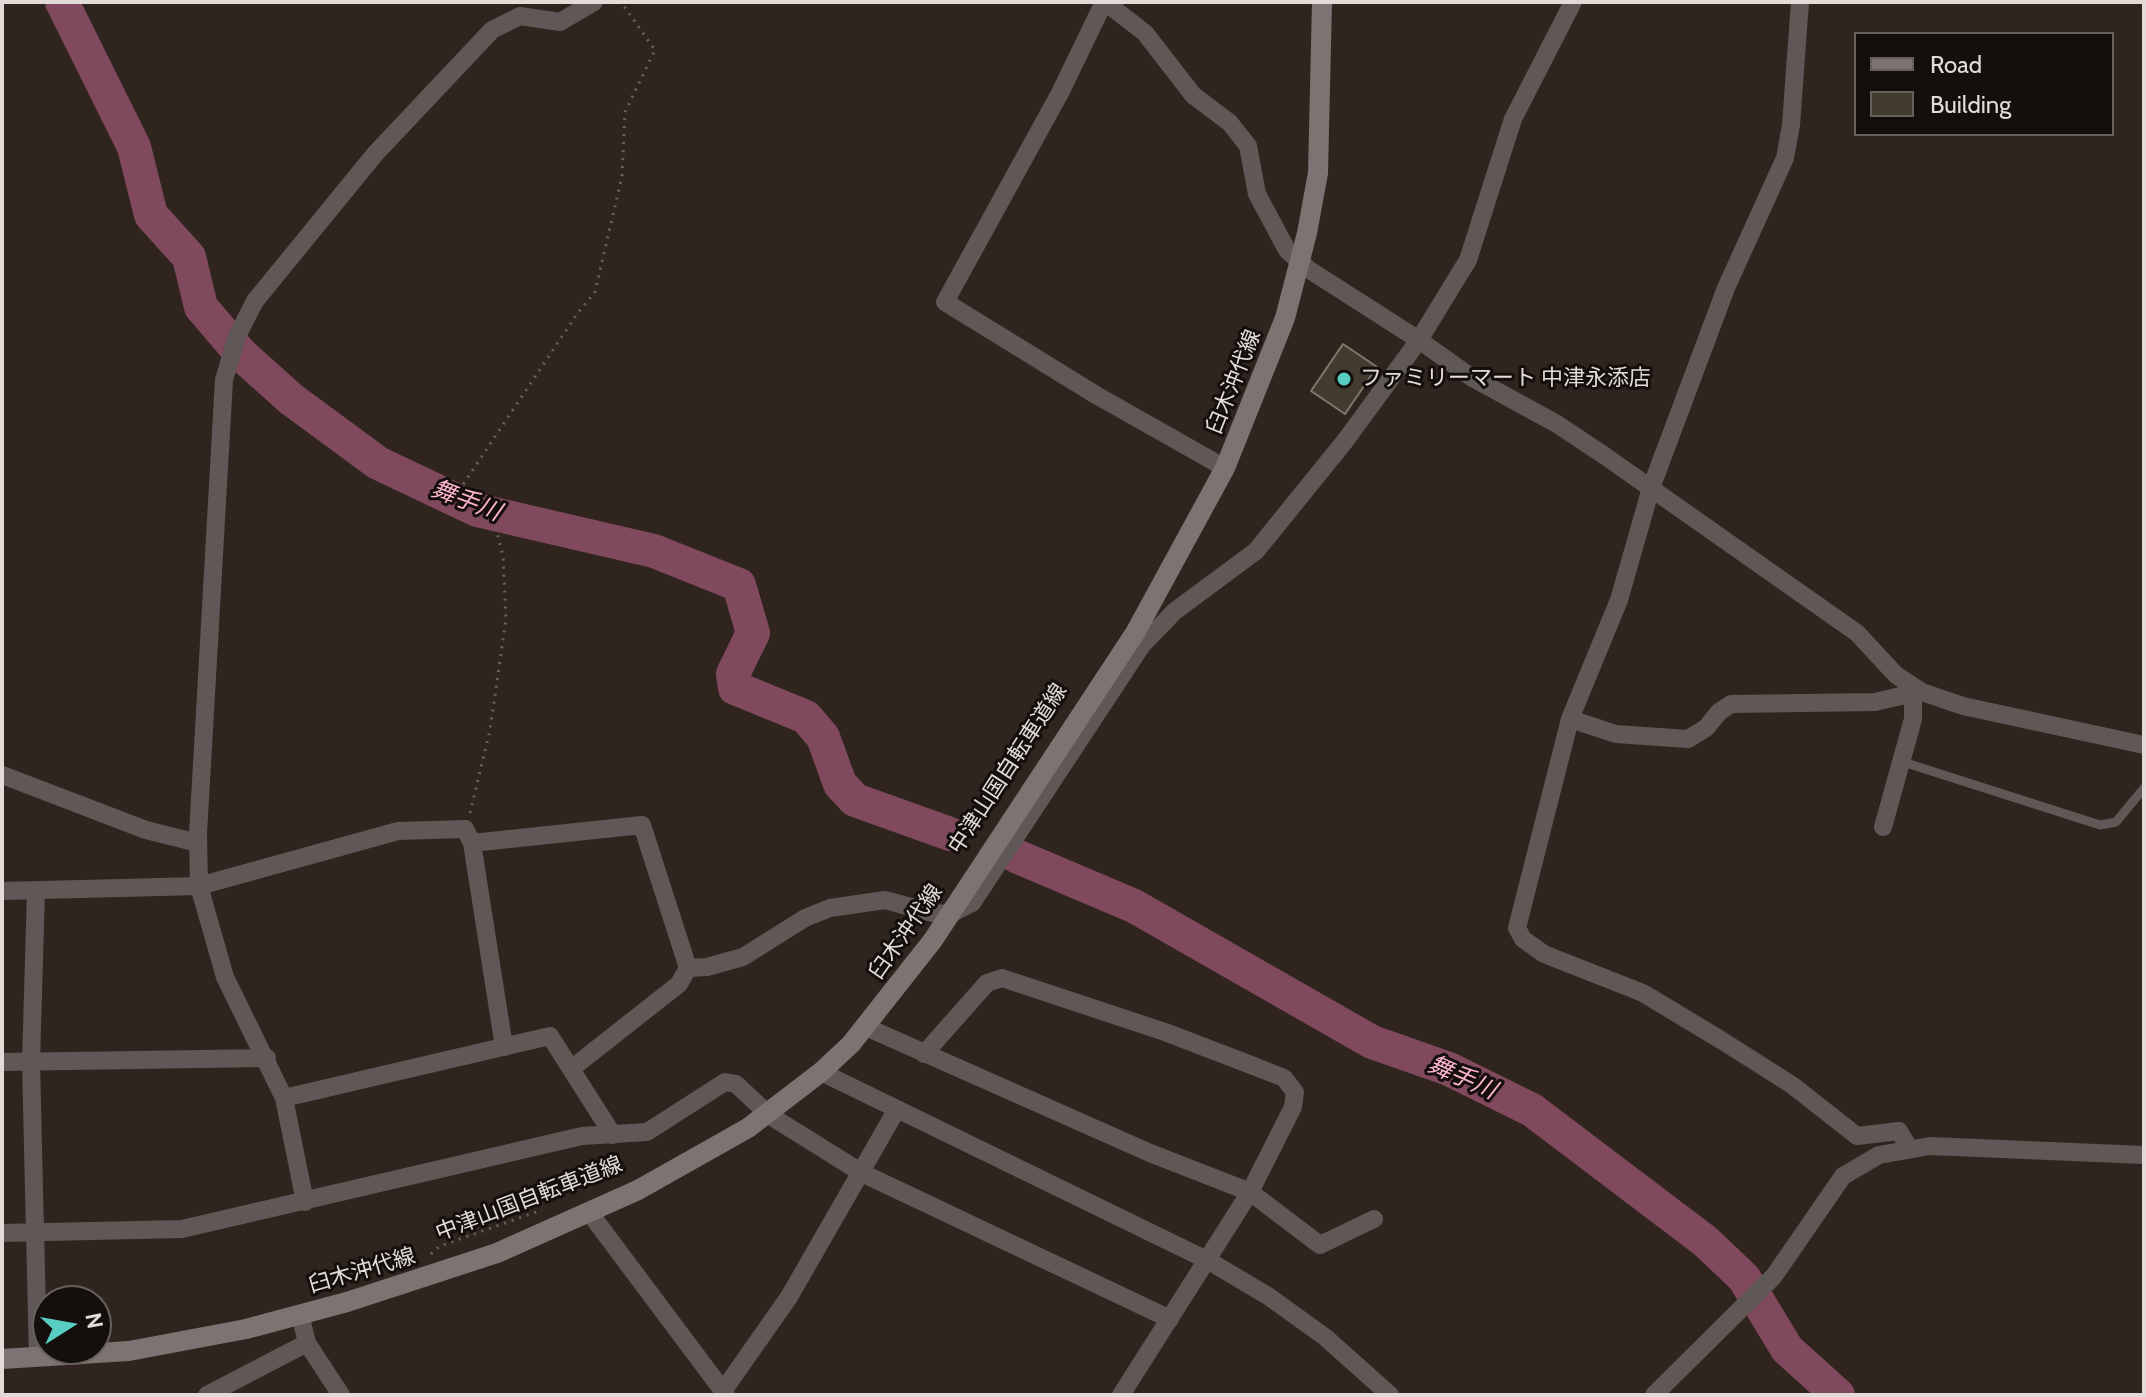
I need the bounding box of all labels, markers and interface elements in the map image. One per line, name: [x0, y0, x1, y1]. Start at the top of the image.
legend: [1854, 32, 2114, 136]
text: Road: [1930, 50, 1982, 79]
text: Building: [1930, 90, 2011, 119]
street label: 臼木沖代線: [1201, 326, 1267, 438]
place label: ファミリーマート 中津永添店: [1360, 366, 1651, 392]
marker: ファミリーマート 中津永添店: [1335, 370, 1353, 388]
water label: 舞手川: [427, 475, 505, 527]
street label: 中津山国自転車道線: [943, 679, 1073, 859]
street label: 臼木沖代線: [864, 879, 948, 985]
water label: 舞手川: [1423, 1050, 1501, 1106]
street label: 中津山国自転車道線: [432, 1151, 626, 1247]
street label: 臼木沖代線: [305, 1243, 419, 1299]
north arrow: [32, 1285, 112, 1365]
text: N: [79, 1310, 109, 1331]

